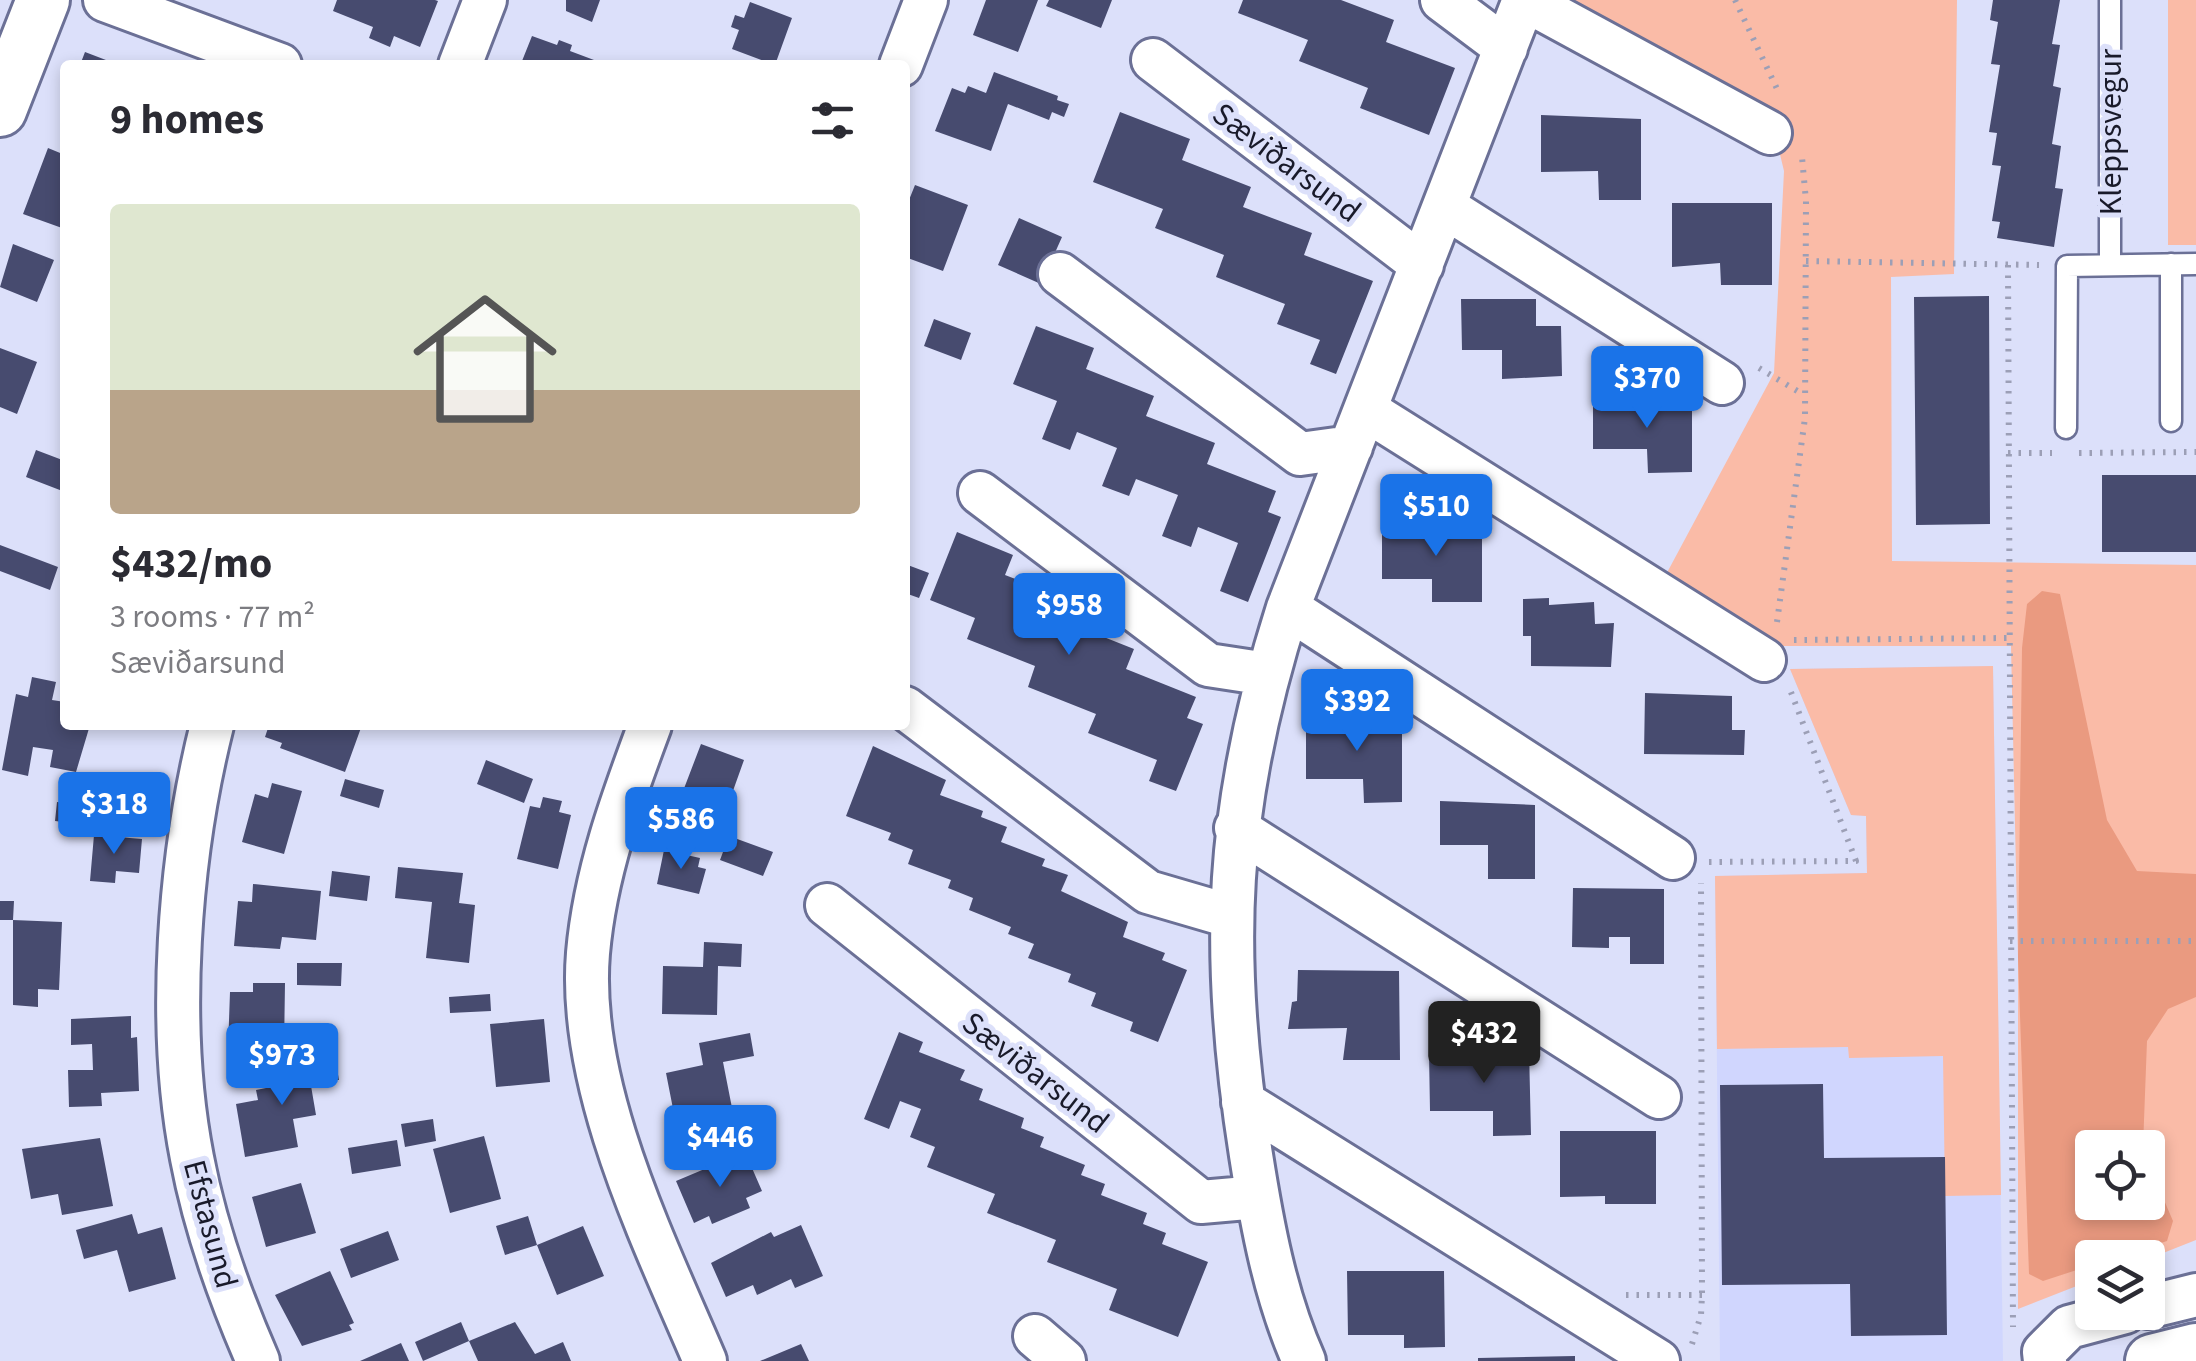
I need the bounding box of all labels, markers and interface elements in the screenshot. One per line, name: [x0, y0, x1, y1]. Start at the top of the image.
street label: Kleppsvegur: [2088, 48, 2134, 215]
text: 9 homes: [110, 90, 264, 150]
street label: Sæviðarsund: [1202, 92, 1370, 234]
icon: filters: [805, 93, 860, 148]
icon: home: [395, 269, 575, 449]
pin: $370: [1588, 346, 1706, 431]
text: $370: [1613, 355, 1681, 401]
pin: $510: [1377, 474, 1495, 559]
text: $510: [1402, 483, 1470, 529]
text: $432/mo: [110, 534, 272, 594]
pin: $958: [1010, 573, 1128, 658]
text: $958: [1035, 582, 1103, 628]
text: 3 rooms · 77 m²: [110, 594, 315, 640]
text: Sæviðarsund: [110, 640, 285, 686]
pin: $392: [1298, 669, 1416, 754]
text: $392: [1323, 678, 1391, 724]
pin: $318: [55, 772, 173, 857]
text: $318: [80, 781, 148, 827]
pin: $586: [622, 787, 740, 872]
text: $586: [647, 796, 715, 842]
street label: Sæviðarsund: [952, 1001, 1119, 1145]
pin: $432: [1425, 1001, 1543, 1086]
text: $432: [1450, 1010, 1518, 1056]
pin: $973: [223, 1023, 341, 1108]
text: $973: [248, 1032, 316, 1078]
pin: $446: [661, 1105, 779, 1190]
text: $446: [686, 1114, 754, 1160]
map controls: [2075, 1130, 2165, 1330]
button: locate: [2075, 1130, 2165, 1220]
street label: Efstasund: [171, 1155, 249, 1294]
button: layers: [2075, 1240, 2165, 1330]

